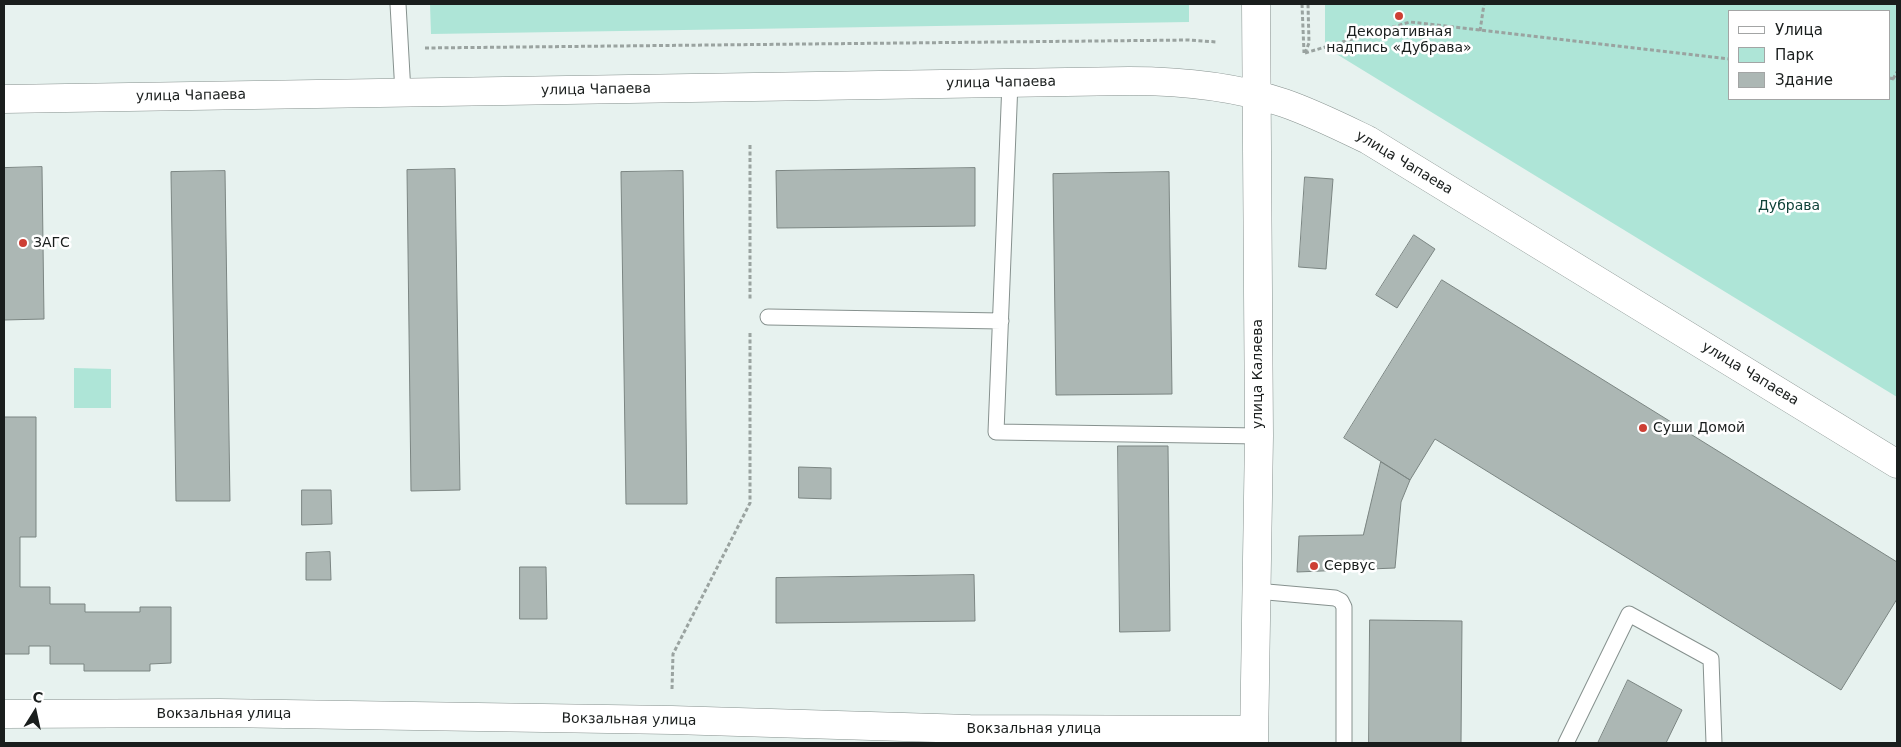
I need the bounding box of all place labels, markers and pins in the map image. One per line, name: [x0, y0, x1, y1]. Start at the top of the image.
marker: Декоративная надпись «Дубрава»: [1393, 10, 1405, 22]
place label: Декоративная надпись «Дубрава»: [1326, 24, 1472, 56]
place label: ЗАГС: [33, 235, 70, 251]
marker: ЗАГС: [17, 237, 29, 249]
place label: Суши Домой: [1653, 420, 1745, 436]
marker: Суши Домой: [1637, 422, 1649, 434]
place label: Сервус: [1324, 558, 1376, 574]
marker: Сервус: [1308, 560, 1320, 572]

